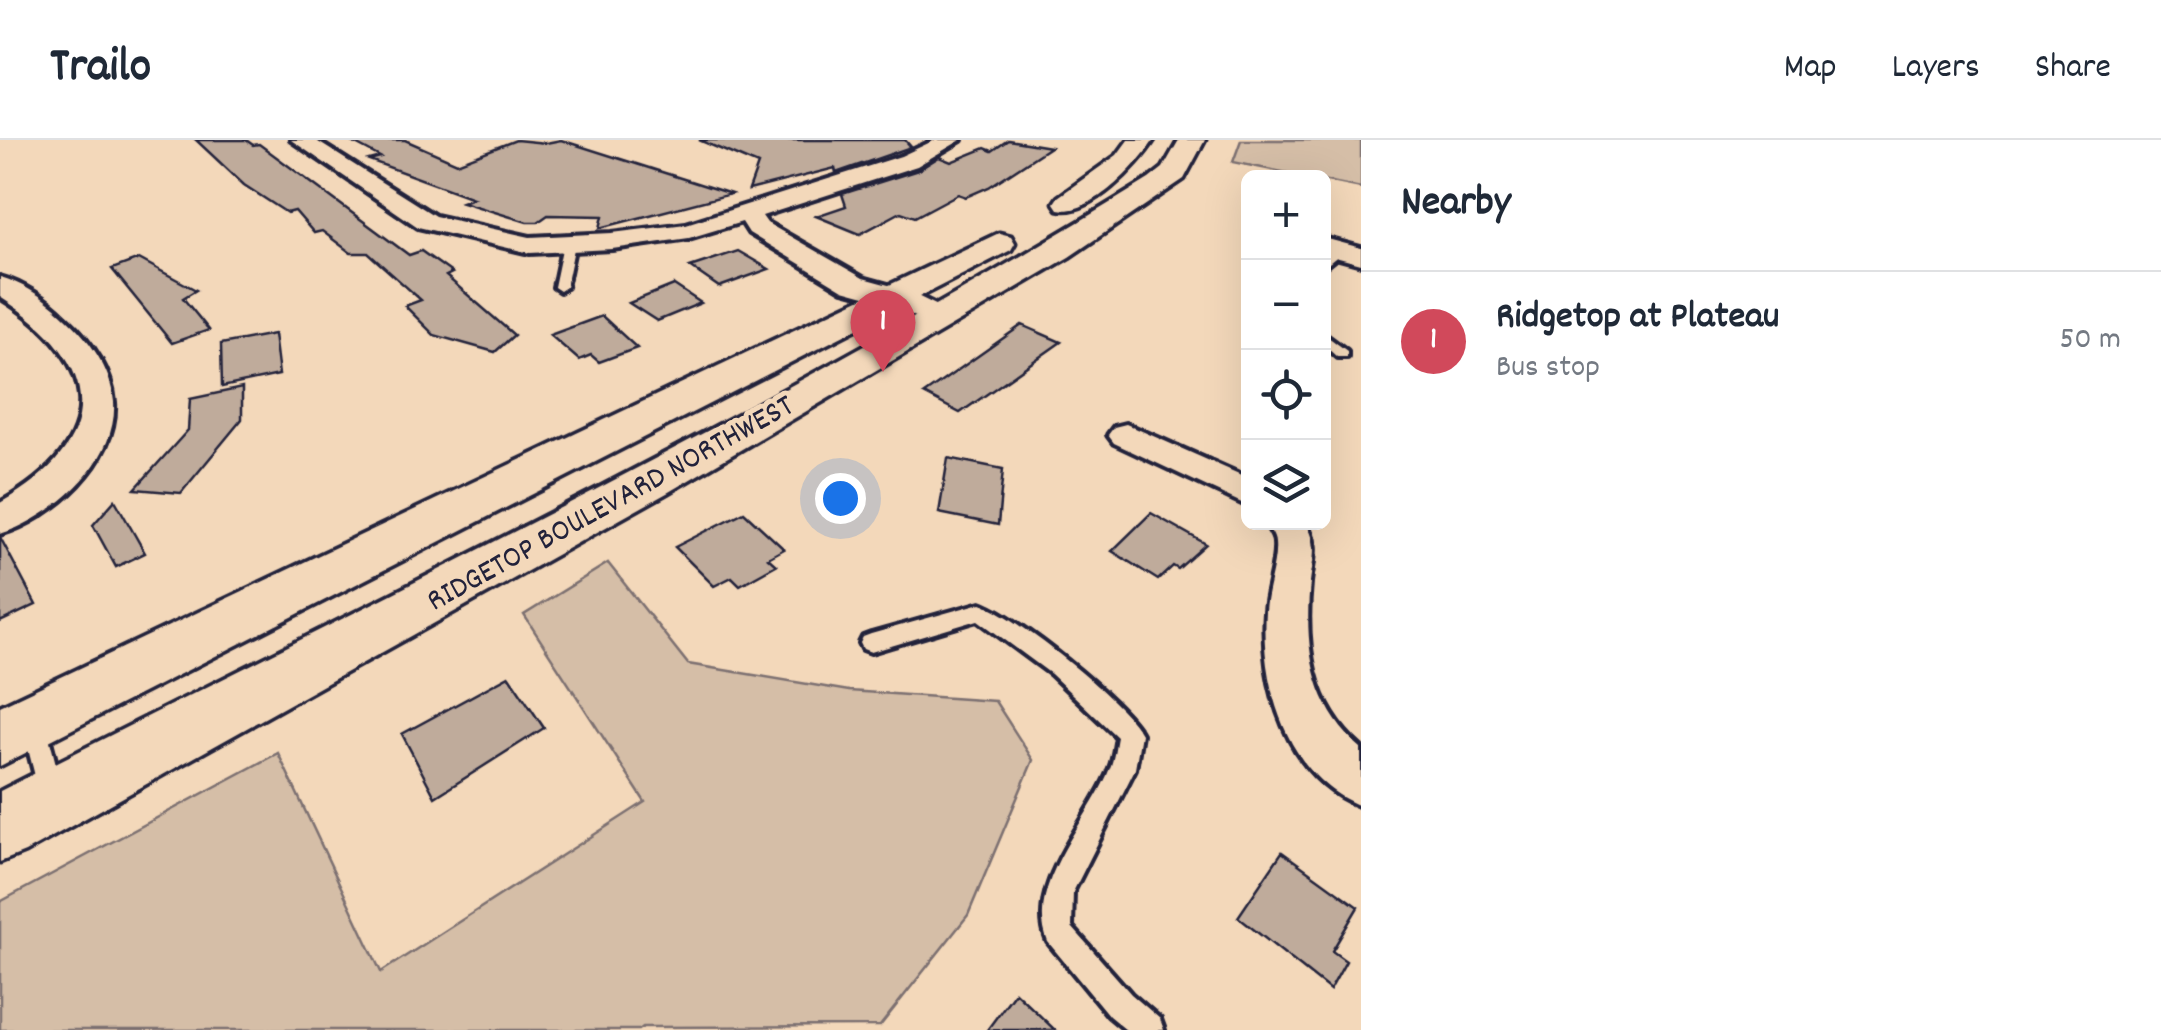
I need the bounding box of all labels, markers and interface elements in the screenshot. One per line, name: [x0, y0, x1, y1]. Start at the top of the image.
text: Trailo: [50, 35, 151, 104]
text: Map: [1784, 44, 1837, 94]
text: Layers: [1892, 44, 1980, 94]
text: Share: [2035, 44, 2111, 94]
map controls: [1241, 170, 1331, 530]
button: +: [1241, 170, 1331, 260]
text: Nearby: [1401, 175, 1511, 235]
button: −: [1241, 260, 1331, 350]
pin: 1: [850, 290, 916, 372]
text: Ridgetop at Plateau: [1496, 291, 1779, 346]
text: 1: [1430, 318, 1437, 364]
text: 50 m: [2059, 318, 2121, 364]
text: Bus stop: [1496, 346, 1600, 392]
button: locate: [1241, 350, 1331, 440]
street label: RIDGETOP BOULEVARD NORTHWEST: [420, 385, 804, 626]
button: layers: [1241, 440, 1331, 530]
your location: [815, 473, 866, 524]

